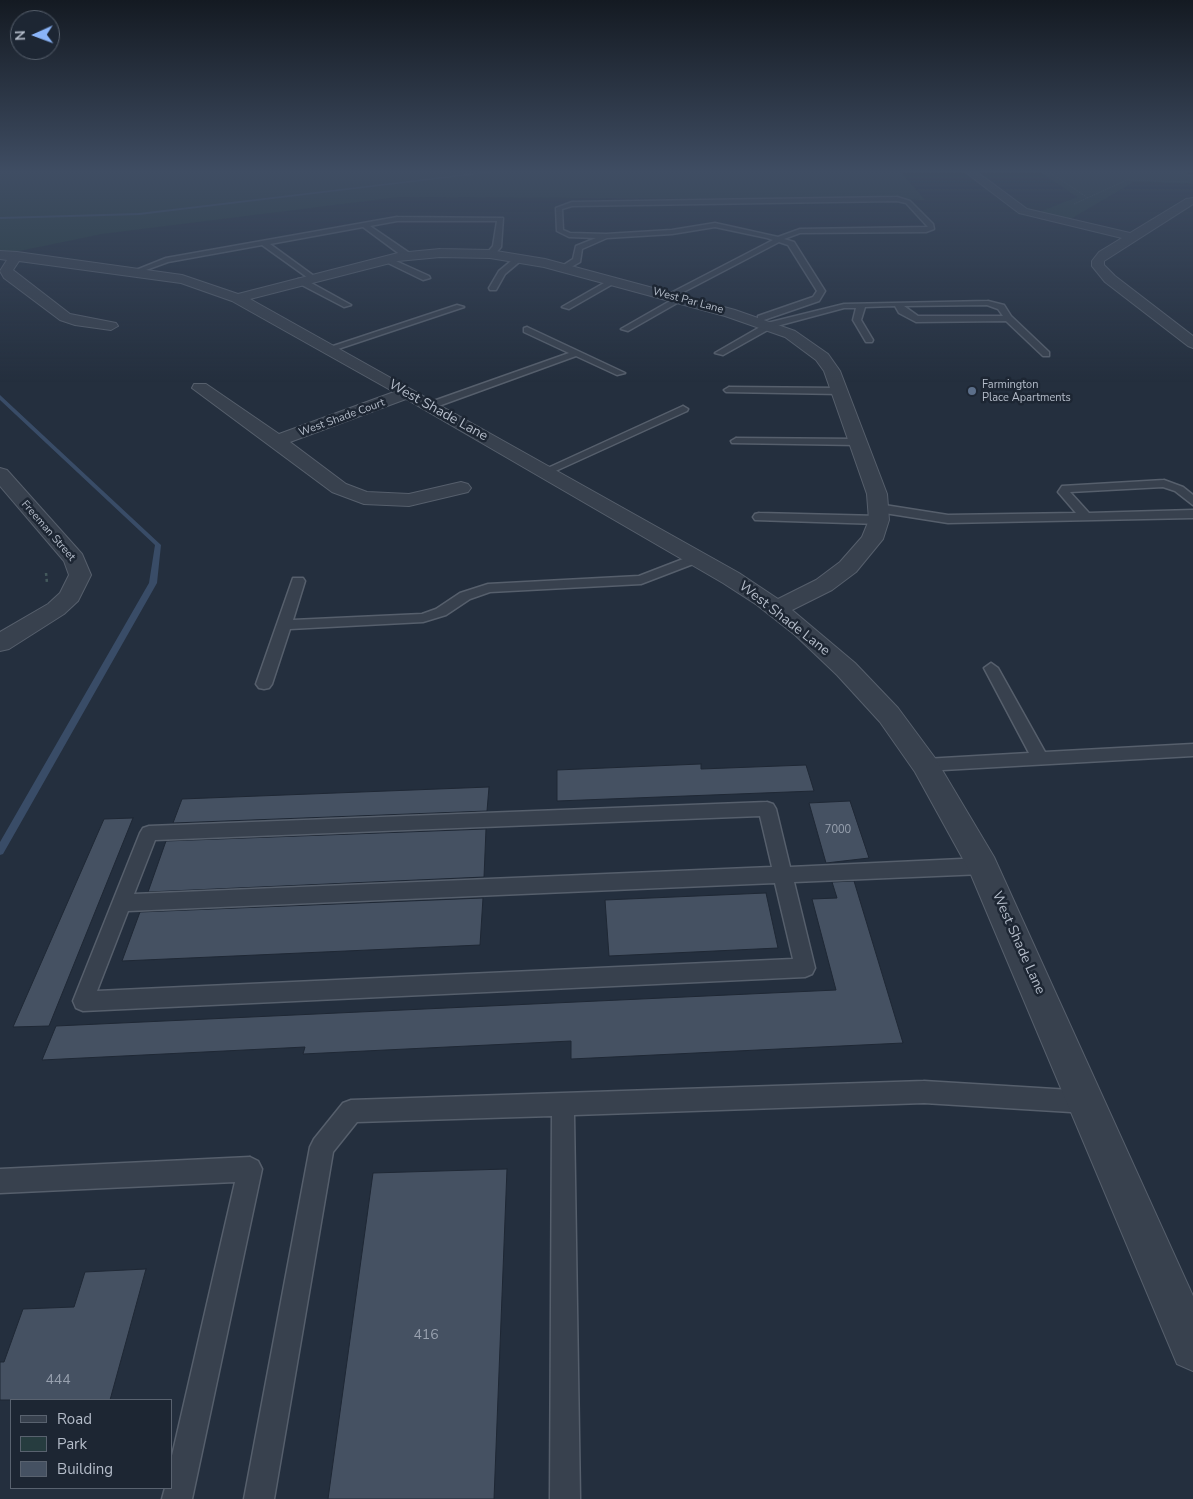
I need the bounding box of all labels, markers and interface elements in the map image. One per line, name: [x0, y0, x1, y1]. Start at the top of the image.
north arrow: [10, 10, 60, 60]
text: N: [11, 30, 30, 41]
street label: West Par Lane: [651, 285, 725, 317]
street label: West Shade Lane: [385, 377, 491, 445]
place label: Farmington Place Apartments: [982, 378, 1071, 404]
marker: Farmington Place Apartments: [966, 385, 978, 397]
street label: West Shade Court: [297, 396, 387, 440]
street label: Freeman Street: [18, 498, 78, 564]
street label: West Shade Lane: [735, 578, 833, 660]
house number: 7000: [825, 823, 851, 837]
street label: West Shade Lane: [988, 889, 1048, 997]
house number: 416: [413, 1328, 439, 1344]
house number: 444: [45, 1373, 71, 1389]
legend: [10, 1399, 172, 1489]
text: Road: [57, 1409, 92, 1429]
text: Park: [57, 1434, 87, 1454]
text: Building: [57, 1459, 113, 1479]

